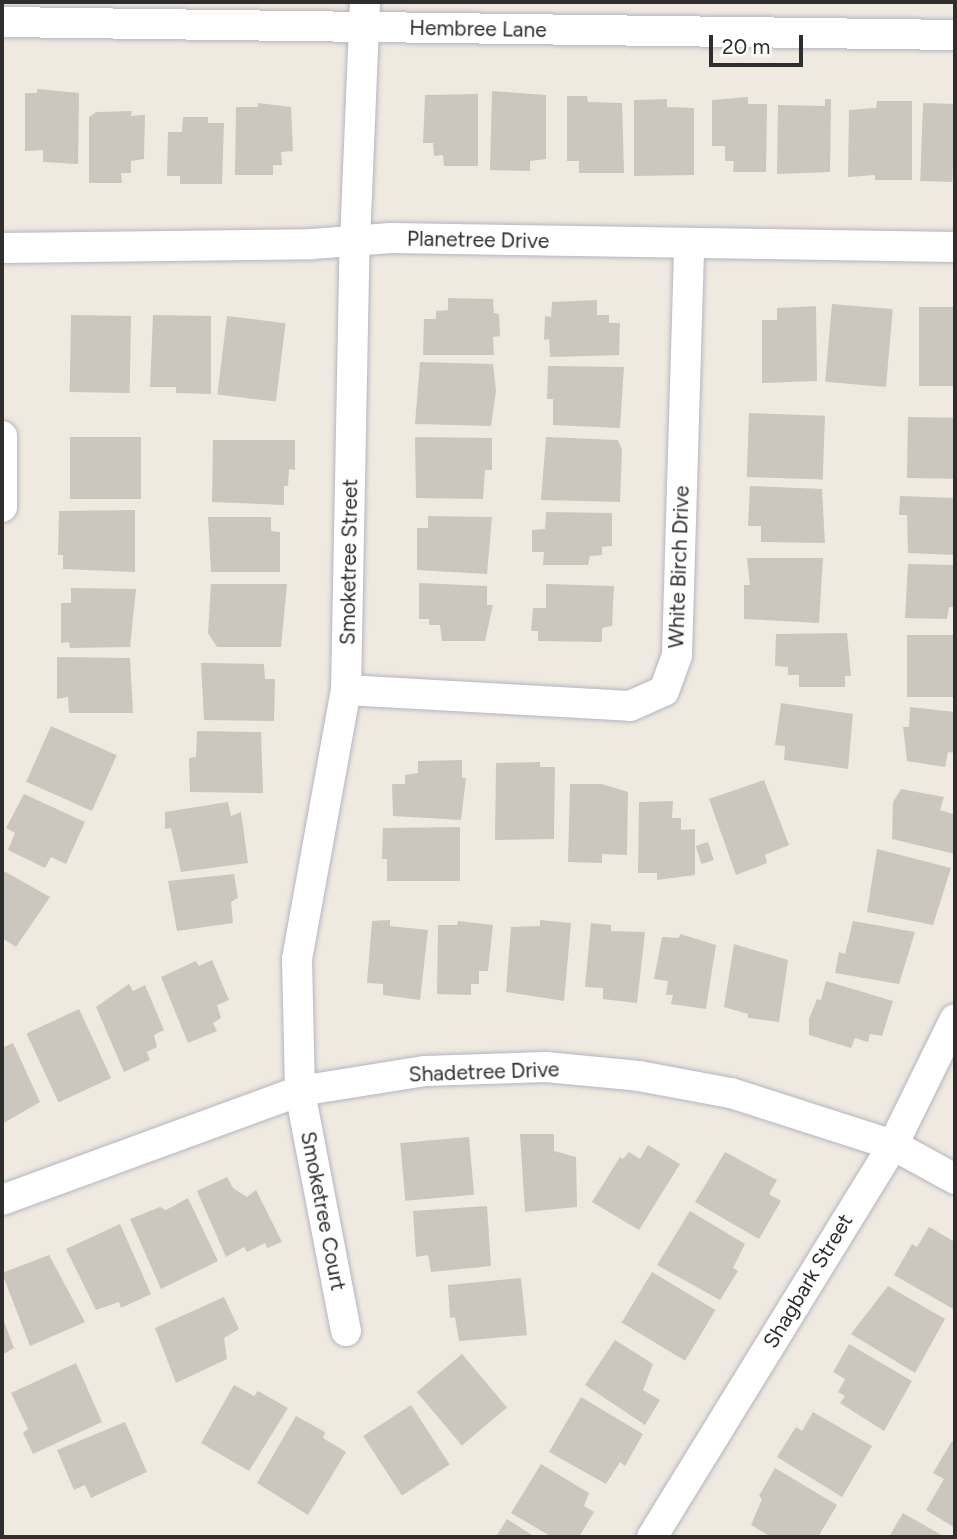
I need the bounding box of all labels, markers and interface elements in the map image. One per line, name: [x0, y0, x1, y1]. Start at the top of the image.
street label: Hembree Lane: [409, 15, 547, 43]
scale bar: [712, 21, 806, 65]
text: 20 m: [722, 34, 770, 59]
street label: Planetree Drive: [407, 226, 549, 254]
street label: Smoketree Street: [335, 479, 363, 645]
street label: White Birch Drive: [664, 485, 694, 649]
street label: Shadetree Drive: [408, 1057, 560, 1087]
street label: Smoketree Court: [295, 1129, 351, 1293]
street label: Shagbark Street: [758, 1209, 858, 1353]

